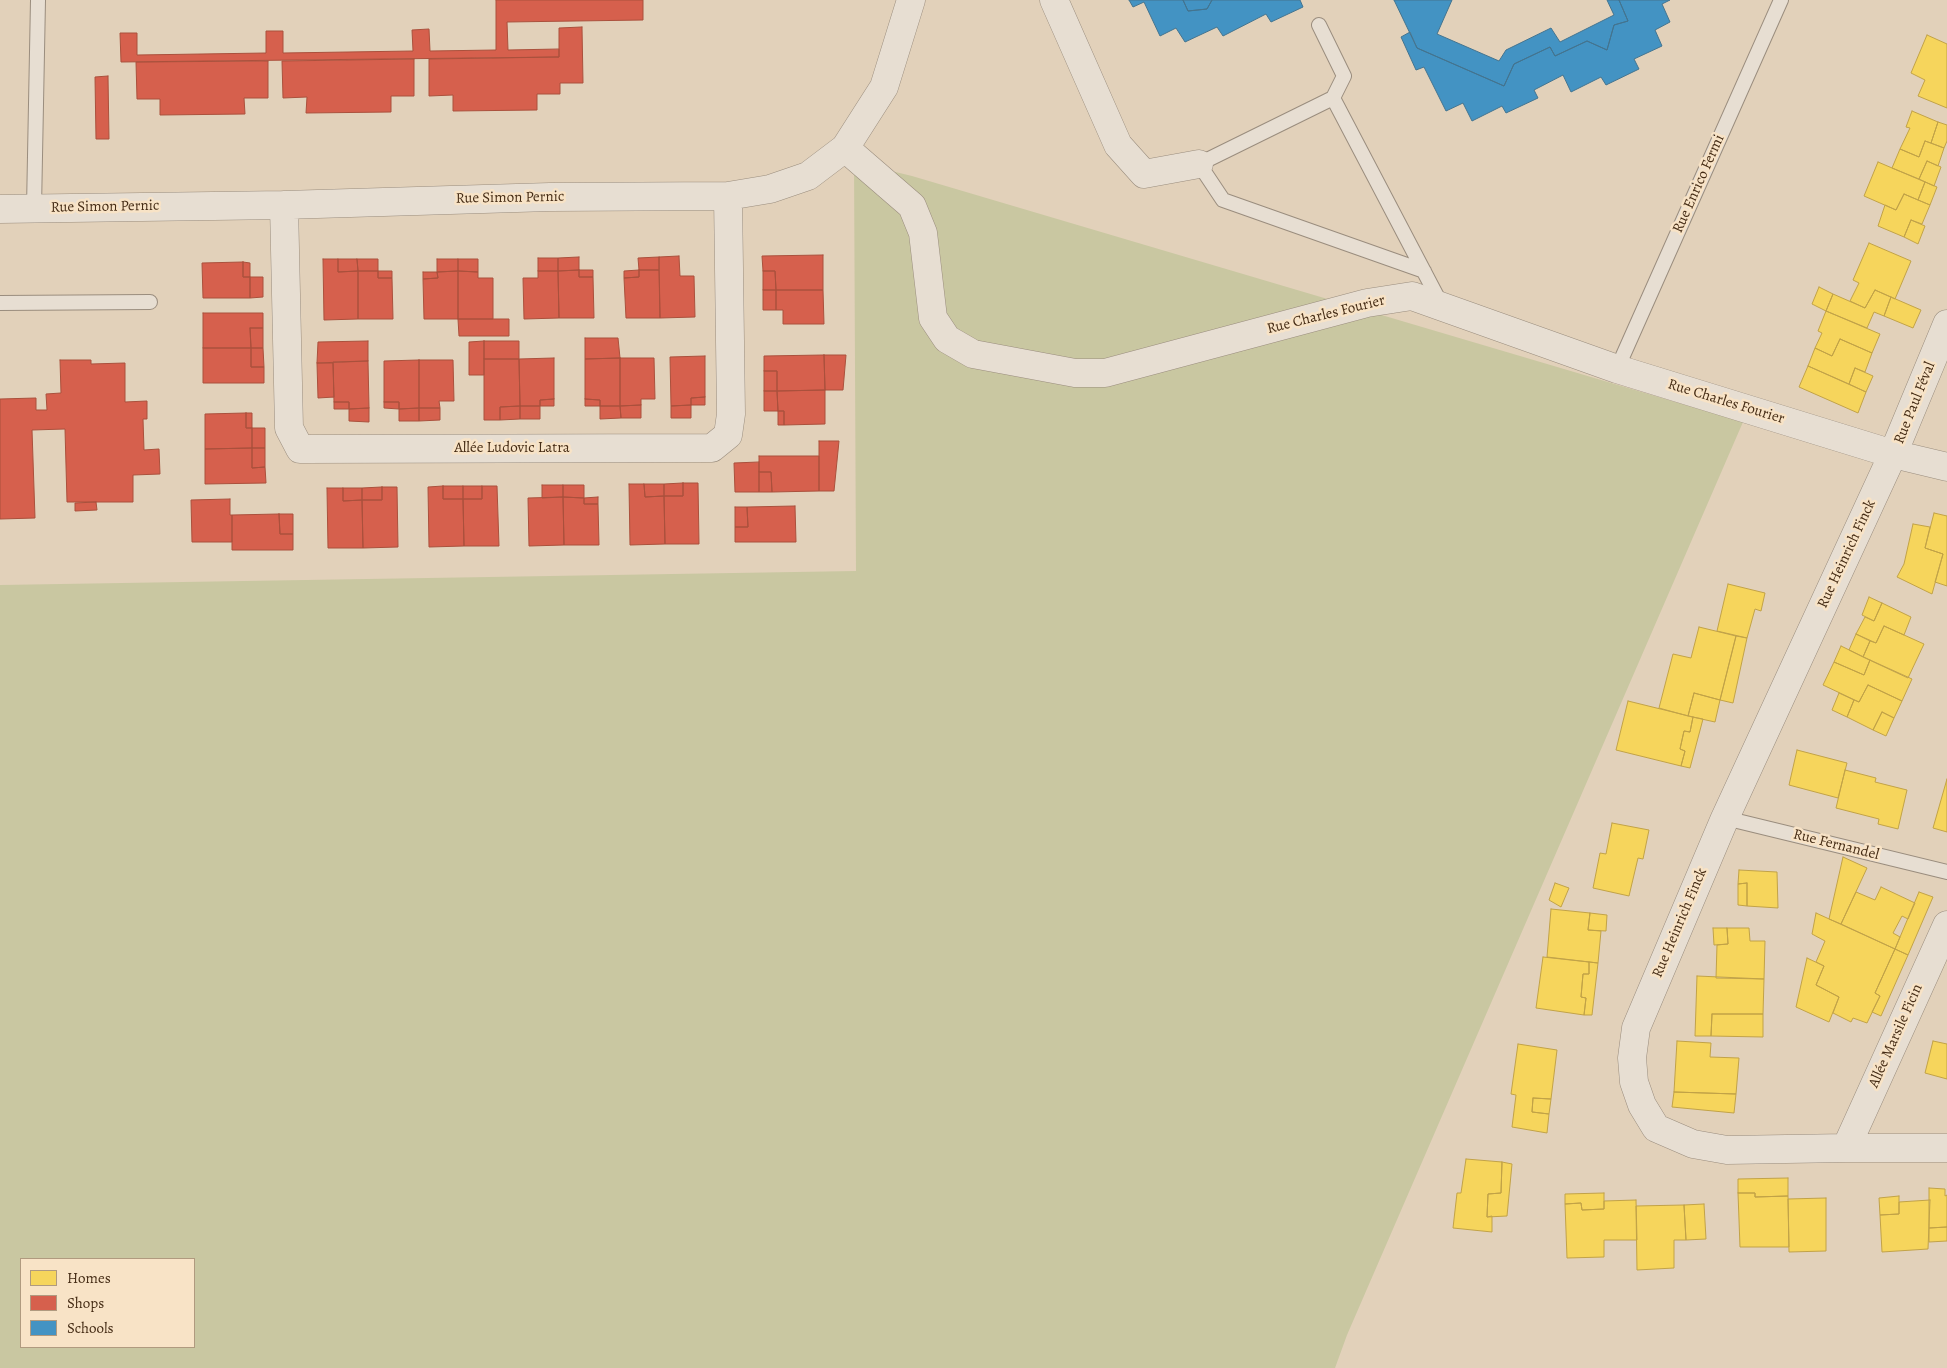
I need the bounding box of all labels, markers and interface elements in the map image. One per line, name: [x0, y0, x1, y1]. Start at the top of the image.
street label: Rue Enrico Fermi: [1669, 132, 1729, 236]
street label: Rue Simon Pernic: [456, 188, 564, 208]
street label: Rue Simon Pernic: [51, 197, 159, 217]
street label: Rue Charles Fourier: [1265, 292, 1387, 338]
street label: Rue Paul Féval: [1890, 359, 1940, 447]
street label: Rue Charles Fourier: [1665, 376, 1787, 428]
street label: Allée Ludovic Latra: [454, 439, 570, 457]
street label: Rue Heinrich Finck: [1814, 497, 1880, 611]
street label: Rue Fernandel: [1791, 826, 1881, 864]
street label: Rue Heinrich Finck: [1649, 865, 1711, 981]
street label: Allée Marsile Ficin: [1865, 981, 1927, 1091]
legend: [20, 1258, 195, 1348]
text: Homes: [67, 1268, 111, 1288]
text: Shops: [67, 1293, 104, 1313]
text: Schools: [67, 1318, 114, 1338]

